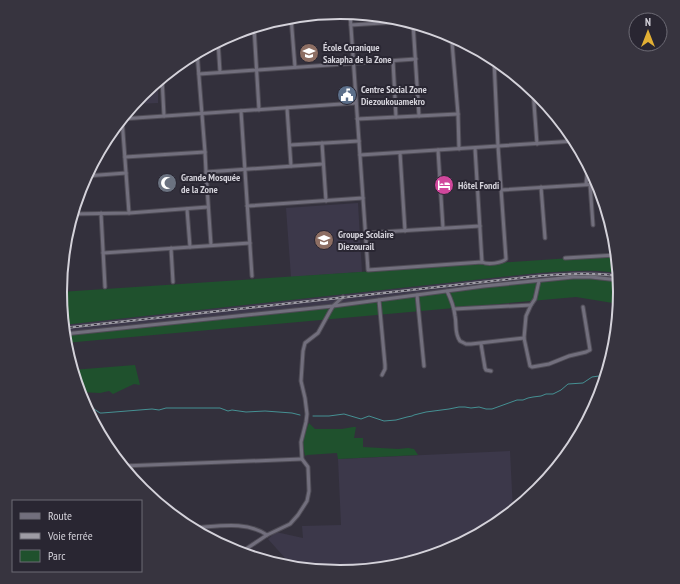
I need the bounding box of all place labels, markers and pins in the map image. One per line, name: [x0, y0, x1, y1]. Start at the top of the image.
place label: École Coranique Sakapha de la Zone: [323, 41, 392, 66]
school or university icon: École Coranique Sakapha de la Zone: [298, 42, 320, 64]
place label: Centre Social Zone Diezoukouamekro: [361, 83, 427, 108]
public building icon: Centre Social Zone Diezoukouamekro: [336, 84, 358, 106]
place label: Grande Mosquée de la Zone: [181, 171, 240, 196]
mosque icon: Grande Mosquée de la Zone: [156, 172, 178, 194]
hotel icon: Hôtel Fondi: [433, 174, 455, 196]
place label: Hôtel Fondi: [458, 179, 499, 192]
place label: Groupe Scolaire Diezourail: [338, 228, 394, 253]
school or university icon: Groupe Scolaire Diezourail: [313, 229, 335, 251]

